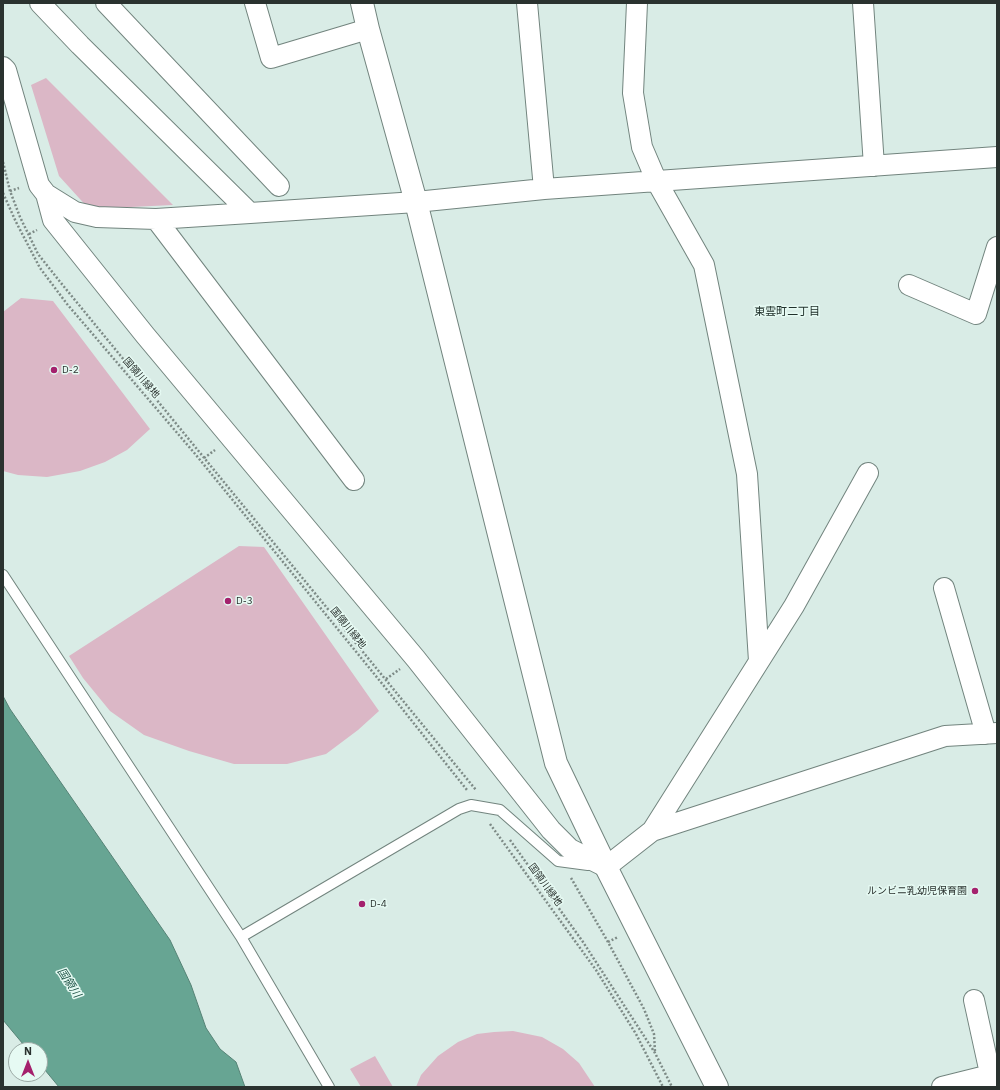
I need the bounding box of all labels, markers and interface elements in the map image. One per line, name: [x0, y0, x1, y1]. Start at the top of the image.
district label: 東雲町二丁目: [754, 305, 820, 319]
street label: 国領川緑地: [120, 355, 162, 401]
place label: D-2: [62, 364, 79, 376]
marker: D-2: [49, 365, 59, 375]
place label: D-3: [236, 595, 253, 607]
marker: D-3: [223, 596, 233, 606]
street label: 国領川緑地: [328, 605, 368, 651]
street label: 国領川緑地: [525, 861, 565, 909]
place label: ルンビニ乳幼児保育園: [867, 885, 967, 897]
marker: ルンビニ乳幼児保育園: [970, 886, 980, 896]
place label: D-4: [370, 898, 387, 910]
marker: D-4: [357, 899, 367, 909]
water label: 国領川: [54, 966, 84, 1000]
north arrow: [8, 1042, 48, 1082]
text: N: [24, 1044, 32, 1058]

